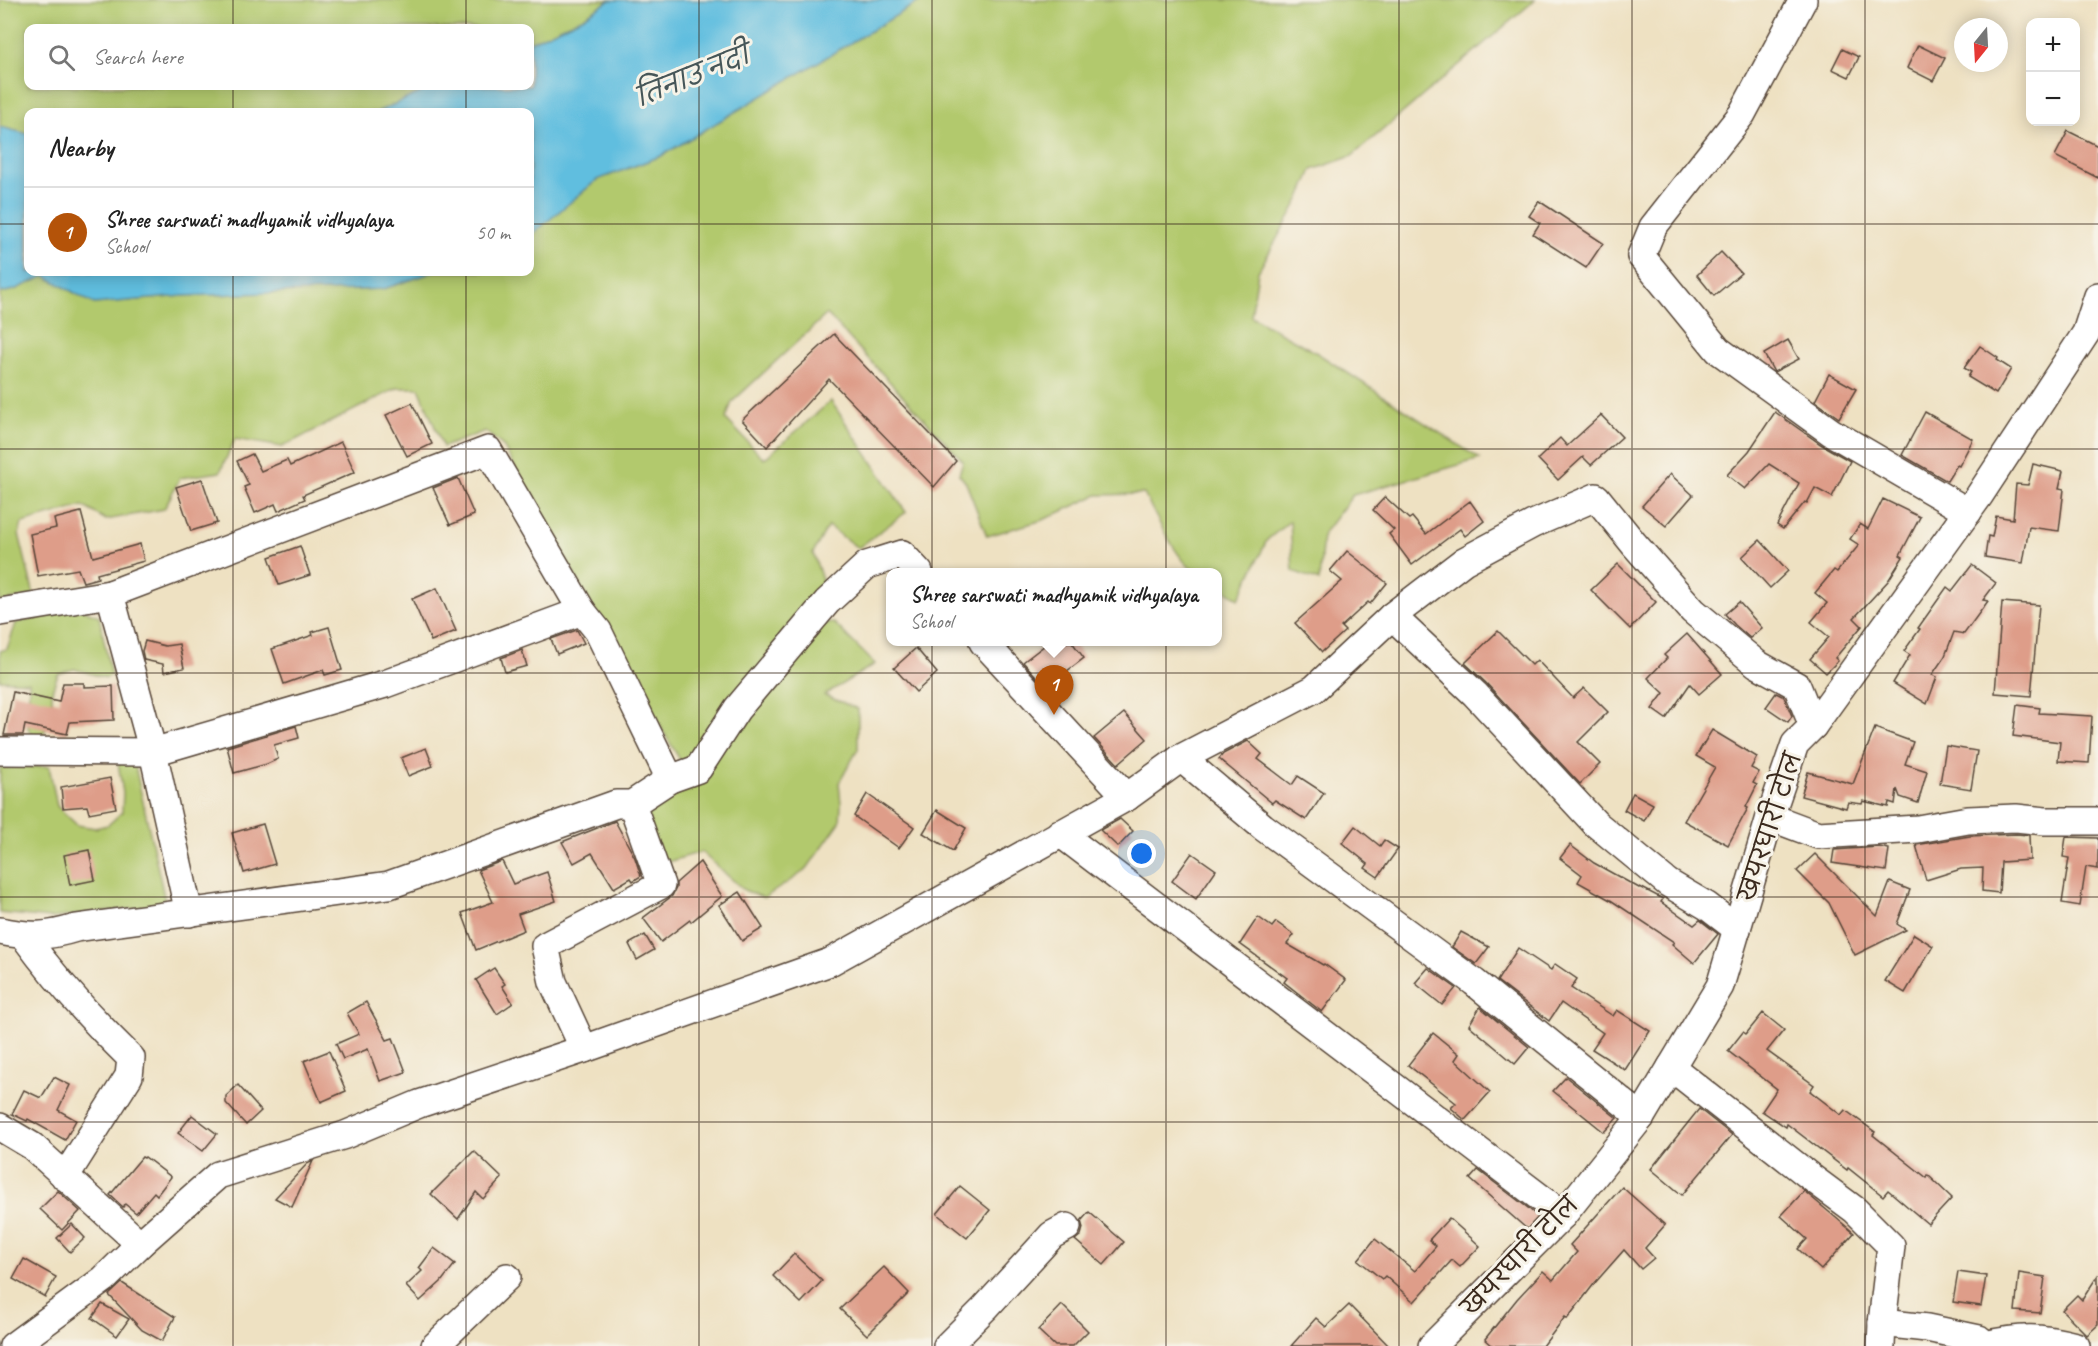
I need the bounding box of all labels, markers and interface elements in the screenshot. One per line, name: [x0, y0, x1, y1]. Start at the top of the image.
north arrow: [1954, 18, 2008, 72]
map controls: [2026, 18, 2080, 126]
button: +: [2026, 18, 2080, 72]
search box: [24, 24, 534, 90]
water label: तिनाउ नदी: [629, 33, 760, 114]
icon: search: [45, 41, 78, 74]
text: Search here: [93, 43, 183, 71]
button: −: [2026, 72, 2080, 126]
text: Nearby: [48, 131, 113, 164]
text: Shree sarswati madhyamik vidhyalaya: [105, 206, 393, 234]
text: 1: [63, 220, 72, 245]
text: 50 m: [476, 220, 510, 245]
text: School: [105, 234, 148, 259]
popup: [886, 568, 1222, 646]
text: Shree sarswati madhyamik vidhyalaya: [910, 581, 1198, 609]
text: School: [910, 609, 953, 634]
pin: 1: [1034, 666, 1074, 715]
street label: खयरघारी टोल: [1727, 746, 1809, 907]
your location: [1127, 839, 1156, 868]
street label: खयरघारी टोल: [1451, 1186, 1586, 1324]

